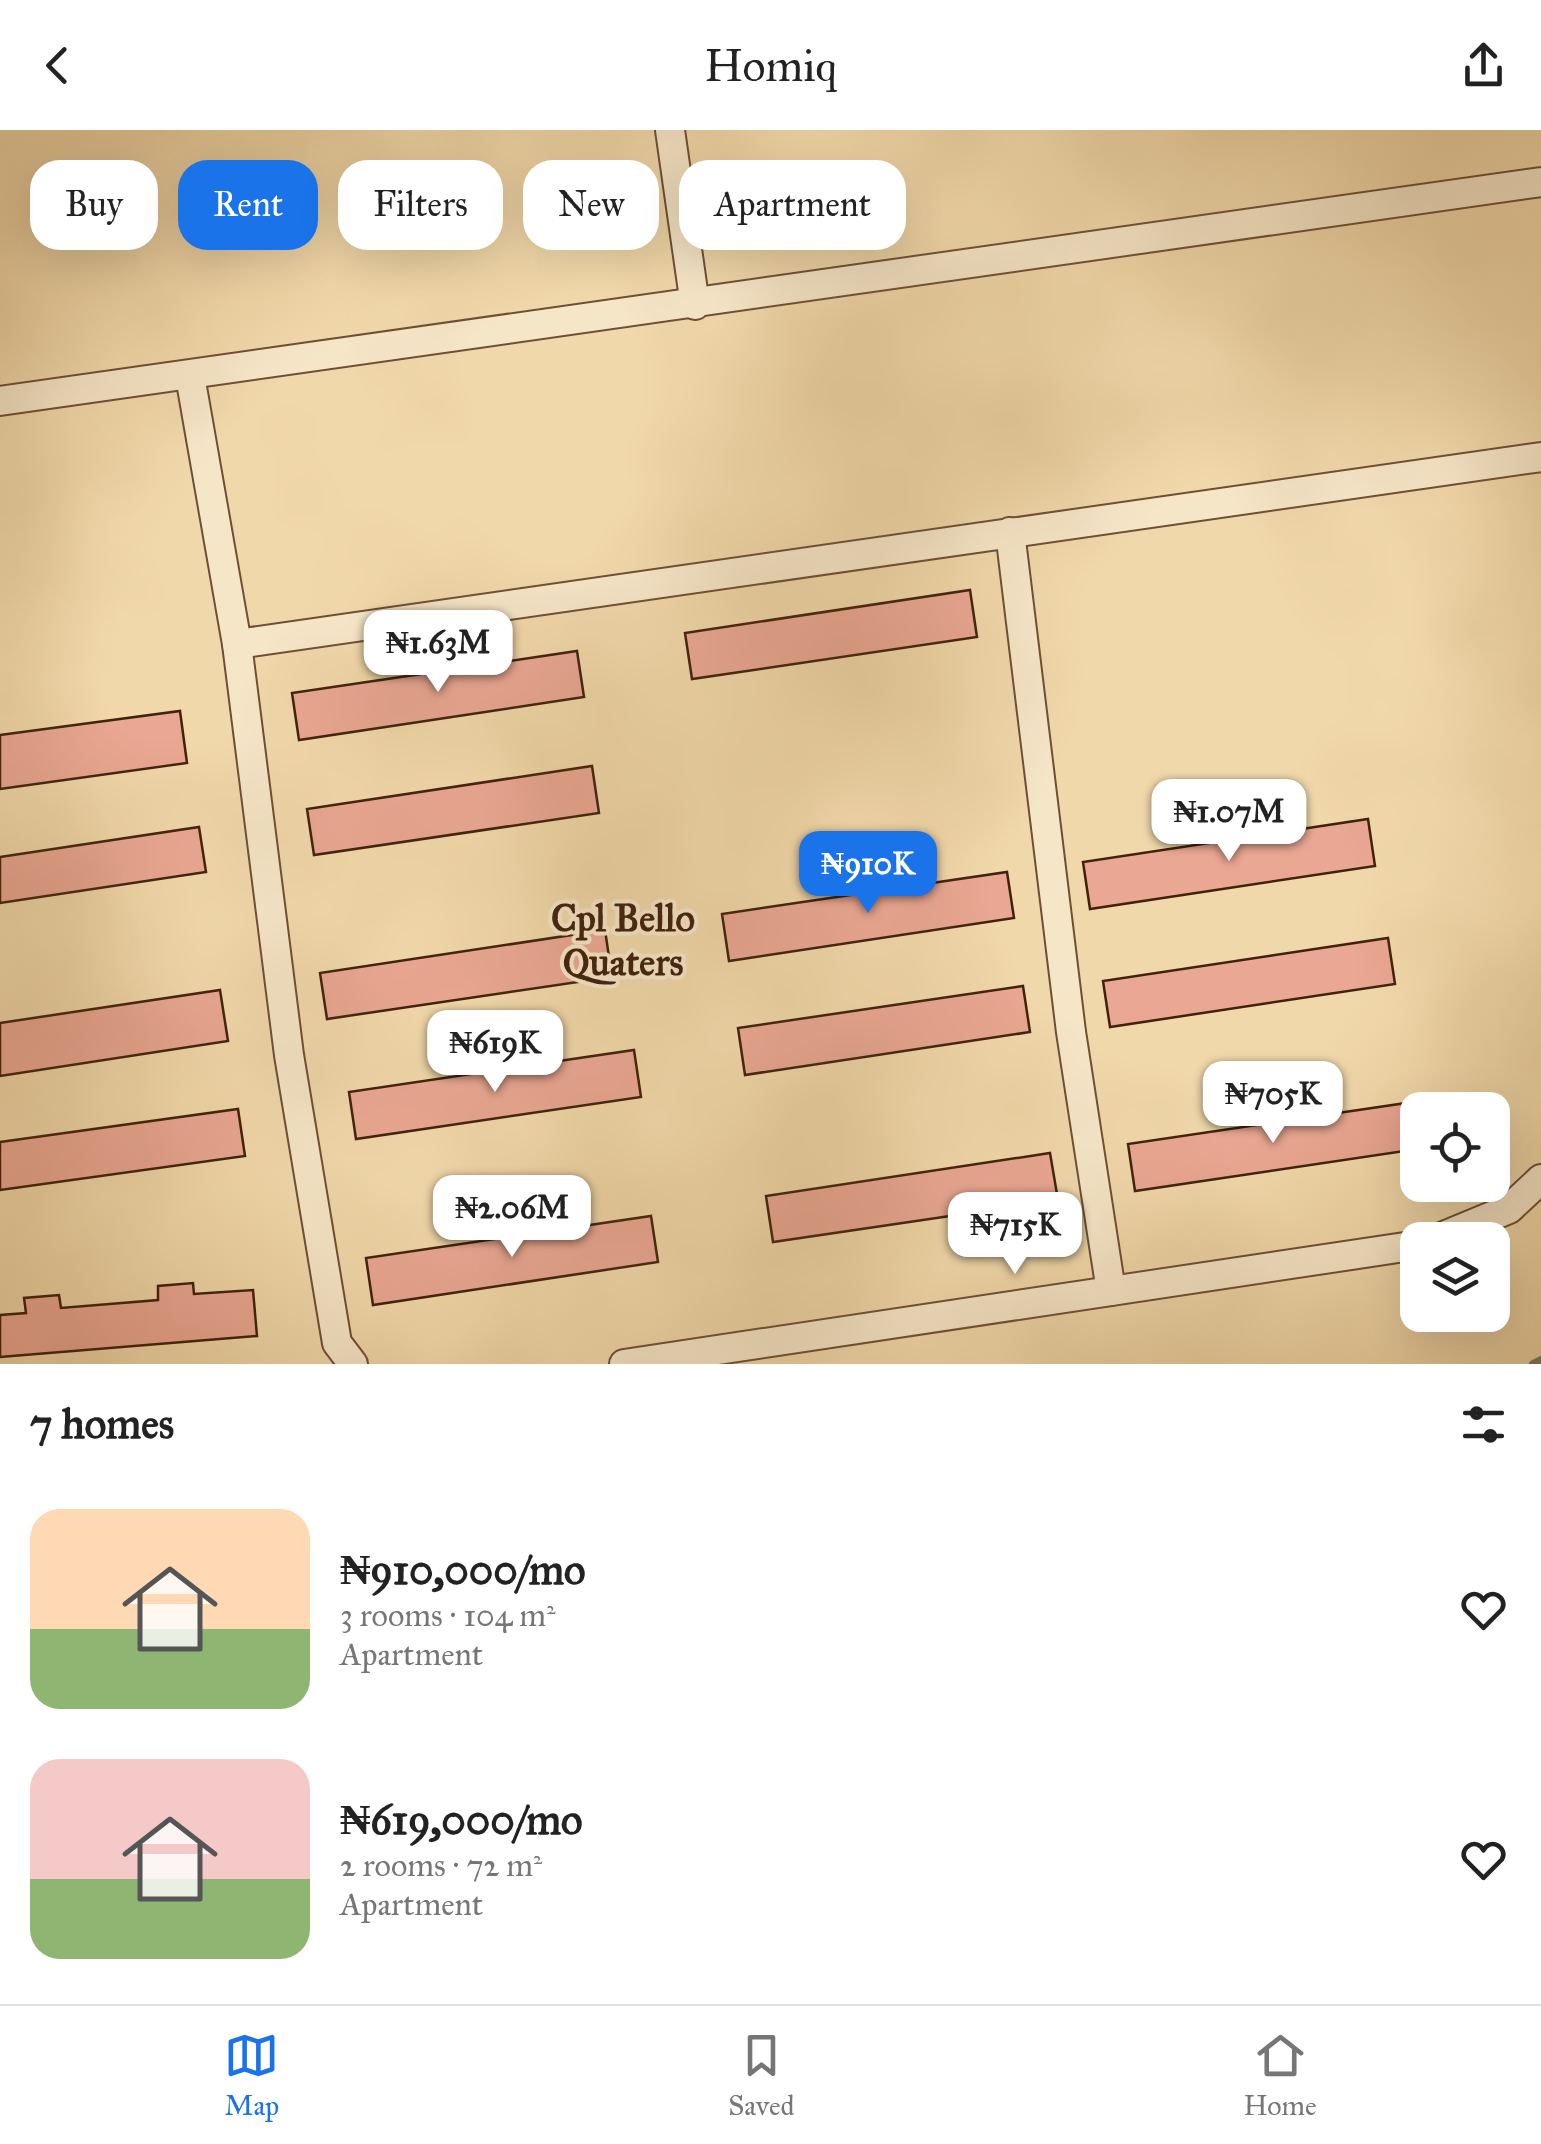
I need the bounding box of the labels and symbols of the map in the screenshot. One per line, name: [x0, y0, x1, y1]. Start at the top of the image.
pin: ₦1.63M: [357, 610, 519, 695]
pin: ₦1.07M: [1148, 779, 1310, 864]
pin: ₦910K: [798, 831, 938, 916]
district label: Cpl Bello Quaters: [551, 895, 695, 985]
pin: ₦619K: [425, 1010, 565, 1095]
pin: ₦705K: [1203, 1061, 1343, 1146]
pin: ₦2.06M: [431, 1175, 593, 1260]
pin: ₦715K: [945, 1192, 1085, 1277]

